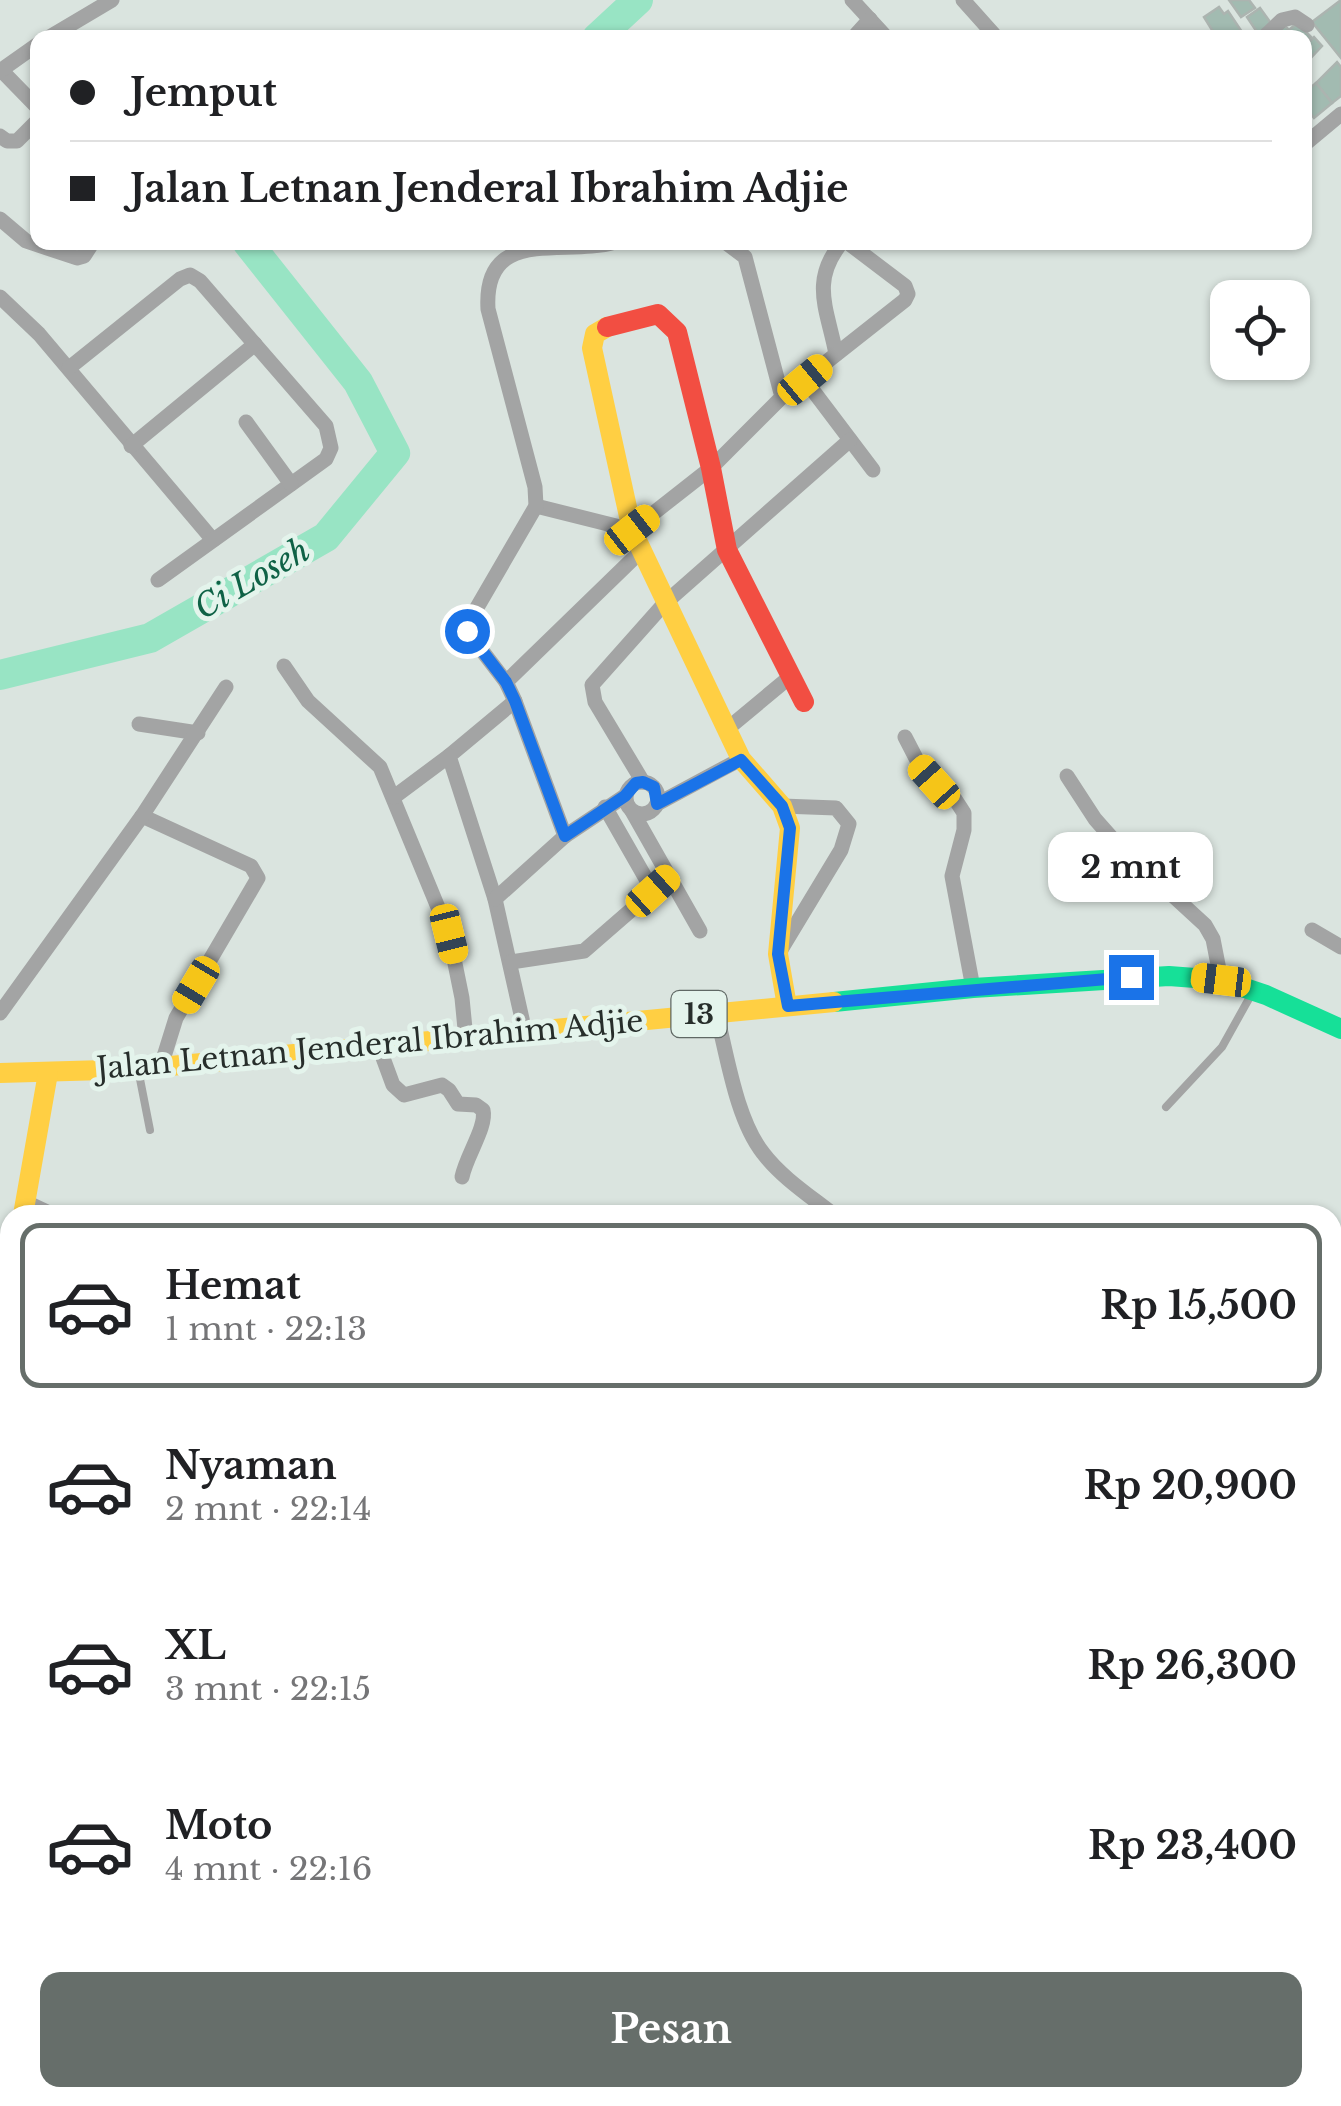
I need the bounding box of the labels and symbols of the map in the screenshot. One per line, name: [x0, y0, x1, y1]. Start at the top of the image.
car: [772, 349, 838, 411]
car: [599, 500, 665, 560]
water label: Ci Loseh: [187, 530, 317, 628]
route start: [445, 609, 490, 654]
car: [903, 750, 965, 814]
callout: 2 mnt: [1048, 832, 1214, 902]
car: [621, 860, 685, 922]
car: [427, 901, 471, 967]
car: [168, 952, 224, 1018]
route end: [1109, 955, 1154, 1000]
car: [1189, 961, 1253, 999]
road number: 13: [672, 991, 726, 1037]
street label: Jalan Letnan Jenderal Ibrahim Adjie: [91, 1002, 645, 1087]

